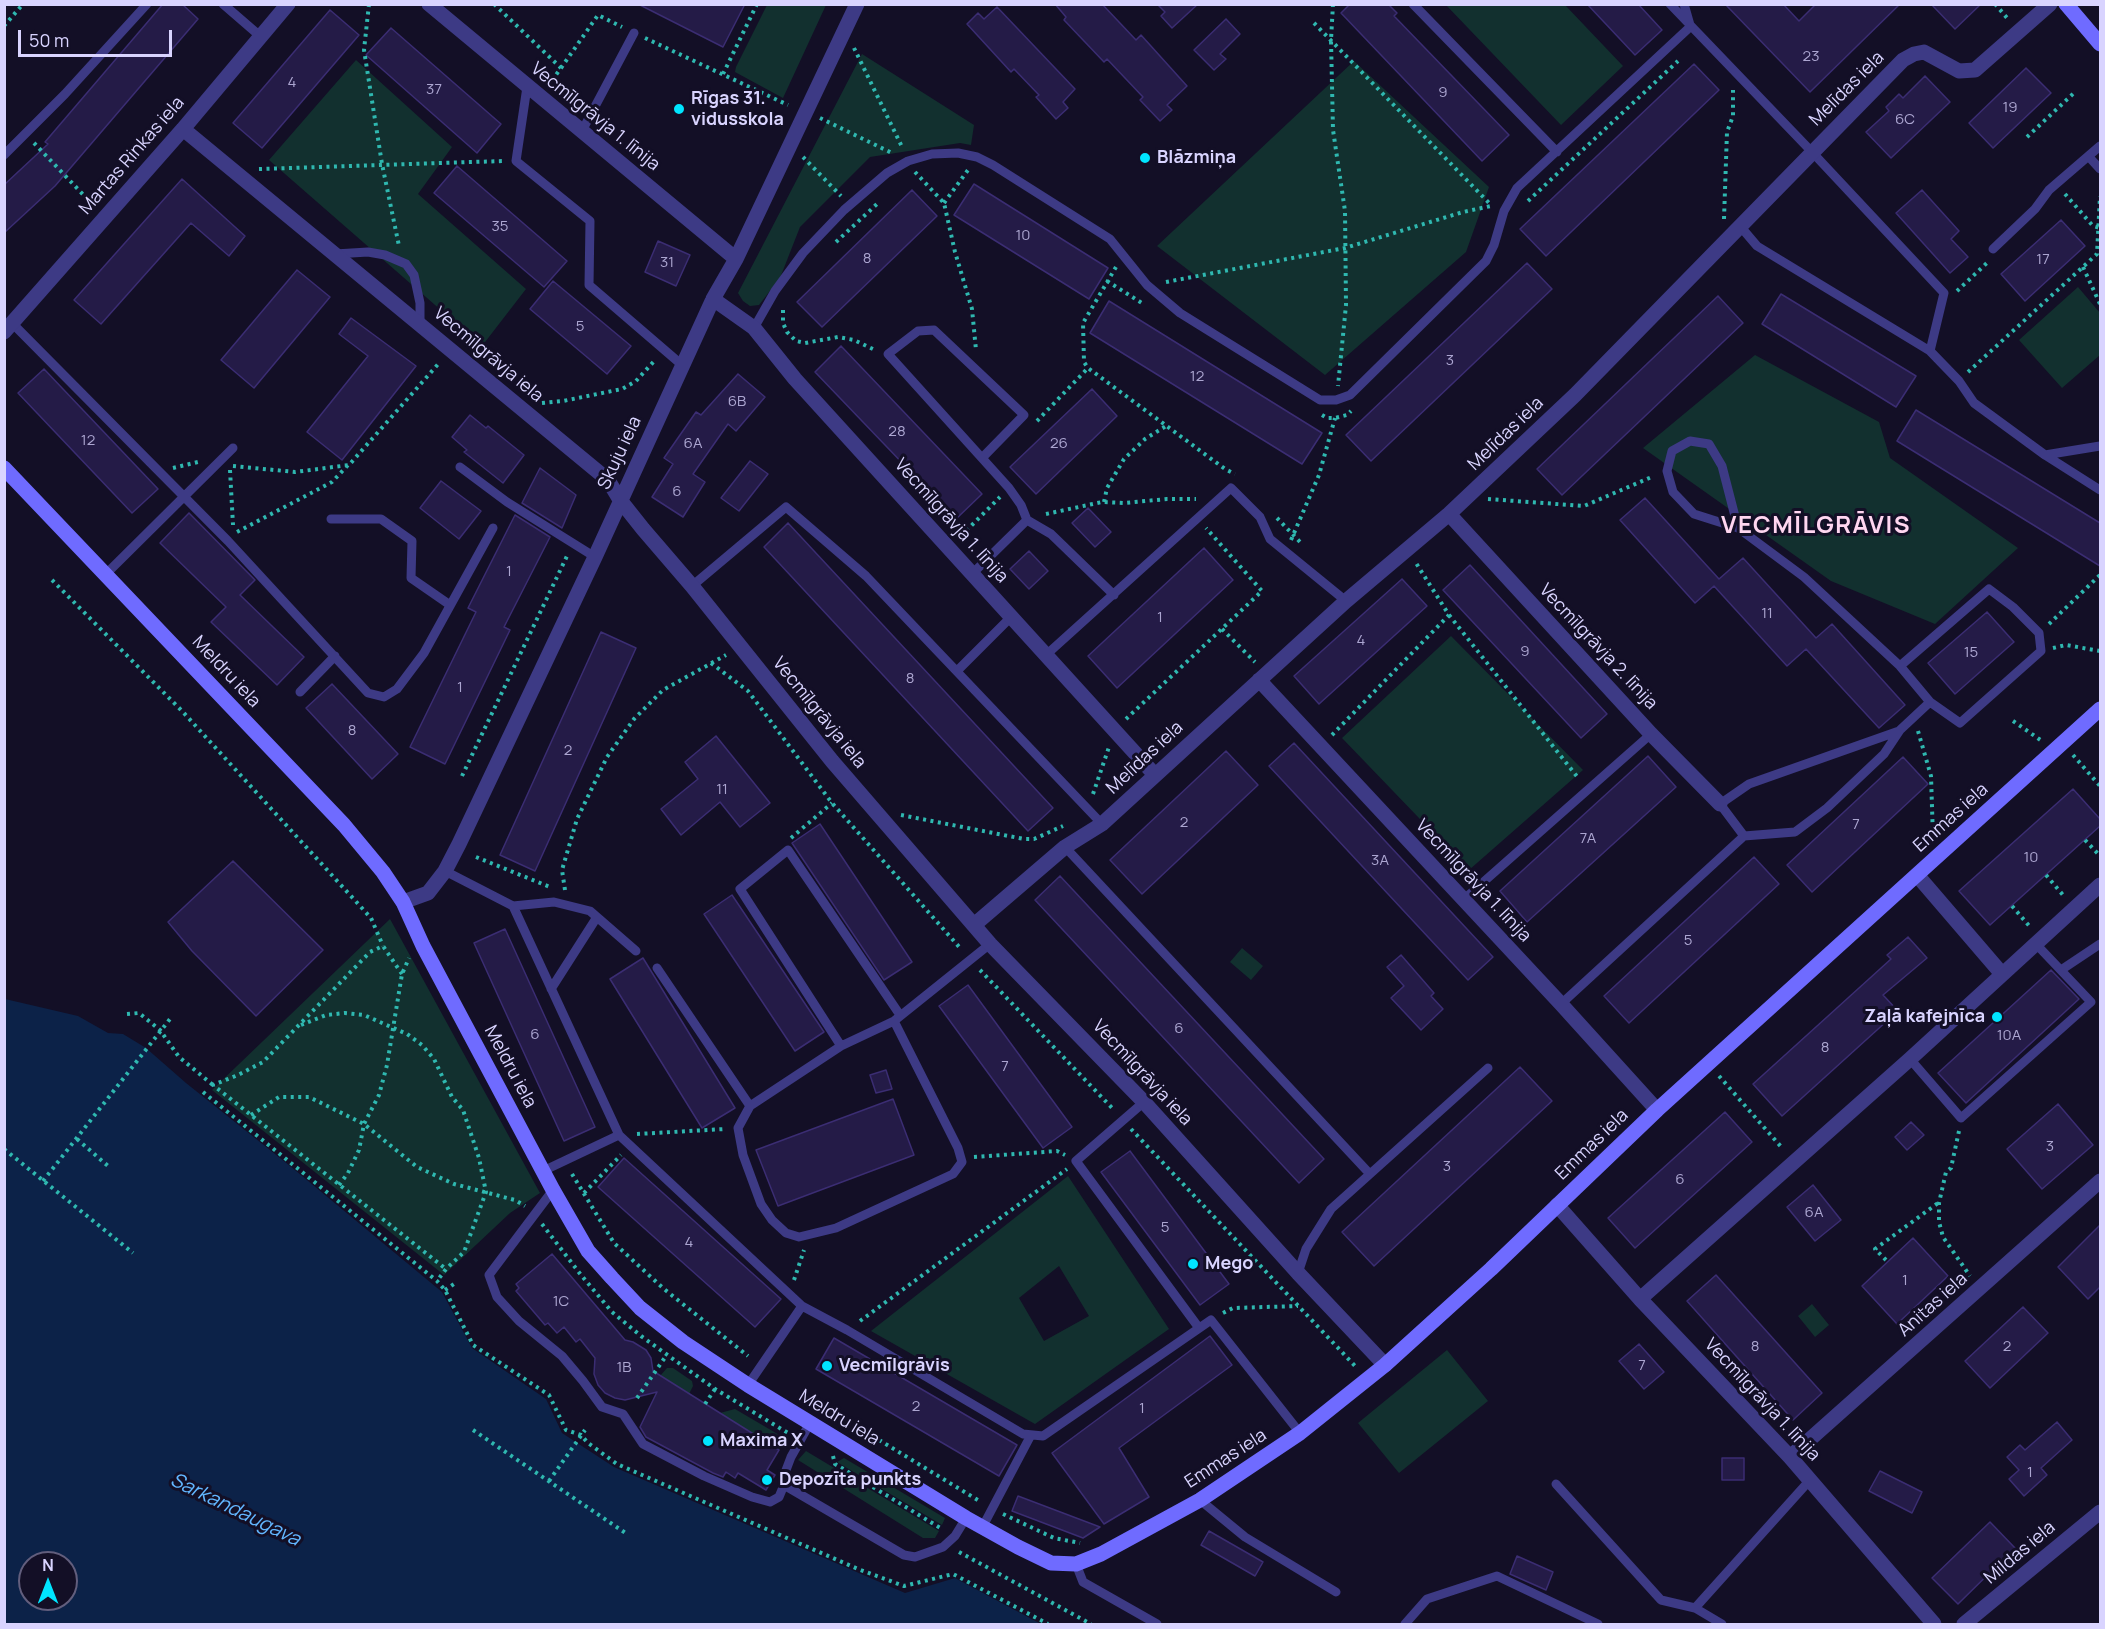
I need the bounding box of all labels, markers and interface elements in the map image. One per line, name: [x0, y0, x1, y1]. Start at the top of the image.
scale bar: [21, 18, 176, 56]
text: 50 m: [29, 28, 69, 52]
street label: Melīdas iela: [1805, 47, 1889, 131]
house number: 23: [1803, 48, 1819, 66]
street label: Vecmīlgrāvja 1. līnija: [526, 58, 664, 176]
house number: 4: [288, 74, 296, 92]
house number: 37: [426, 81, 442, 99]
house number: 9: [1438, 84, 1448, 102]
place label: Rīgas 31. vidusskola: [691, 88, 784, 130]
street label: Martas Rinkas iela: [75, 93, 189, 219]
house number: 19: [2002, 99, 2018, 117]
marker: Rīgas 31. vidusskola: [672, 102, 686, 116]
house number: 6C: [1895, 111, 1915, 129]
place label: Blāzmiņa: [1157, 147, 1236, 169]
marker: Blāzmiņa: [1138, 151, 1152, 165]
house number: 35: [492, 218, 508, 236]
house number: 10: [1016, 227, 1030, 245]
house number: 8: [863, 250, 871, 268]
house number: 17: [2036, 251, 2050, 269]
house number: 31: [660, 254, 674, 272]
street label: Vecmīlgrāvja iela: [429, 303, 547, 407]
house number: 5: [576, 318, 584, 336]
house number: 3: [1446, 352, 1454, 370]
house number: 12: [1190, 368, 1204, 386]
house number: 6B: [728, 393, 746, 411]
street label: Melīdas iela: [1464, 393, 1548, 475]
street label: Skuju iela: [594, 413, 646, 493]
house number: 28: [888, 423, 906, 441]
house number: 12: [81, 432, 95, 450]
house number: 6A: [684, 435, 702, 453]
house number: 26: [1050, 435, 1068, 453]
street label: Vecmīlgrāvja 1. līnija: [889, 454, 1013, 588]
house number: 6: [672, 483, 682, 501]
district label: VECMĪLGRĀVIS: [1721, 512, 1911, 540]
house number: 1: [506, 563, 512, 581]
street label: Vecmīlgrāvja 2. līnija: [1534, 580, 1662, 714]
house number: 11: [1761, 605, 1773, 623]
house number: 1: [1157, 609, 1163, 627]
street label: Meldru iela: [187, 632, 265, 712]
house number: 4: [1357, 632, 1365, 650]
house number: 9: [1520, 643, 1530, 661]
house number: 15: [1964, 644, 1978, 662]
street label: Vecmīlgrāvja iela: [768, 653, 870, 773]
house number: 8: [906, 670, 914, 688]
house number: 1: [457, 679, 463, 697]
street label: Melīdas iela: [1102, 717, 1188, 799]
house number: 8: [348, 722, 356, 740]
house number: 2: [564, 742, 572, 760]
street label: Emmas iela: [1909, 779, 1993, 857]
house number: 11: [716, 781, 728, 799]
house number: 2: [1180, 814, 1188, 832]
street label: Vecmīlgrāvja 1. līnija: [1411, 815, 1535, 947]
house number: 7: [1852, 816, 1860, 834]
house number: 7A: [1580, 830, 1596, 848]
house number: 10: [2024, 849, 2038, 867]
house number: 3A: [1371, 852, 1389, 870]
house number: 5: [1684, 932, 1692, 950]
place label: Zaļā kafejnīca: [1864, 1006, 1985, 1028]
marker: Zaļā kafejnīca: [1990, 1010, 2004, 1024]
street label: Vecmīlgrāvja iela: [1088, 1016, 1196, 1130]
house number: 6: [1174, 1020, 1184, 1038]
street label: Meldru iela: [479, 1022, 541, 1112]
house number: 6: [530, 1026, 540, 1044]
house number: 10A: [1997, 1027, 2021, 1045]
house number: 8: [1821, 1039, 1829, 1057]
house number: 7: [1001, 1058, 1009, 1076]
street label: Emmas iela: [1551, 1105, 1633, 1185]
house number: 3: [2046, 1138, 2054, 1156]
house number: 3: [1443, 1158, 1451, 1176]
house number: 6: [1675, 1171, 1685, 1189]
house number: 6A: [1805, 1204, 1823, 1222]
house number: 5: [1161, 1219, 1169, 1237]
house number: 4: [685, 1234, 693, 1252]
place label: Mego: [1205, 1253, 1253, 1275]
marker: Mego: [1186, 1257, 1200, 1271]
street label: Anitas iela: [1894, 1268, 1972, 1342]
house number: 1: [1902, 1272, 1908, 1290]
house number: 1C: [553, 1293, 569, 1311]
street label: Vecmīlgrāvja 1. līnija: [1700, 1334, 1824, 1466]
house number: 8: [1751, 1338, 1759, 1356]
house number: 2: [2003, 1338, 2011, 1356]
place label: Vecmīlgrāvis: [839, 1355, 950, 1377]
house number: 7: [1638, 1357, 1646, 1375]
house number: 1B: [616, 1359, 632, 1377]
marker: Vecmīlgrāvis: [820, 1359, 834, 1373]
street label: Meldru iela: [795, 1386, 883, 1450]
house number: 2: [912, 1398, 920, 1416]
house number: 1: [1139, 1400, 1145, 1418]
street label: Emmas iela: [1181, 1425, 1271, 1493]
place label: Maxima X: [720, 1430, 803, 1452]
marker: Maxima X: [701, 1434, 715, 1448]
house number: 1: [2027, 1464, 2033, 1482]
water label: Sarkandaugava: [166, 1468, 304, 1552]
place label: Depozīta punkts: [779, 1469, 921, 1491]
marker: Depozīta punkts: [760, 1473, 774, 1487]
street label: Mildas iela: [1980, 1517, 2060, 1589]
north arrow: [18, 1551, 78, 1611]
text: N: [42, 1554, 54, 1576]

